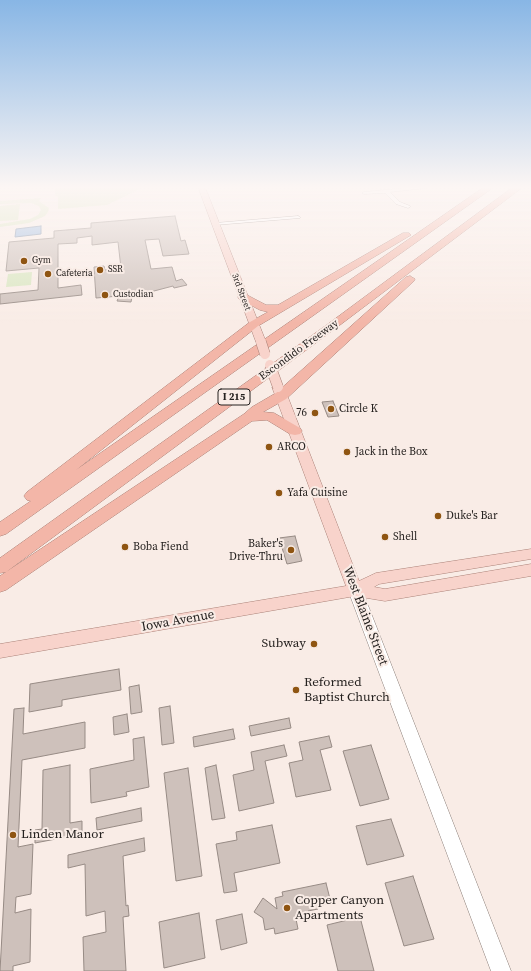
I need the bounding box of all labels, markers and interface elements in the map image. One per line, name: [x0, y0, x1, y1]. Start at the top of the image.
marker: Gym: [19, 256, 29, 266]
place label: Gym: [32, 256, 51, 266]
marker: SSR: [95, 265, 105, 275]
place label: SSR: [108, 265, 123, 275]
marker: Cafeteria: [43, 269, 53, 279]
place label: Cafeteria: [56, 269, 92, 279]
street label: 3rd Street: [229, 272, 253, 312]
marker: Custodian: [100, 290, 110, 300]
place label: Custodian: [113, 290, 153, 300]
street label: Escondido Freeway: [257, 317, 341, 383]
road number: I 215: [218, 389, 250, 405]
place label: Circle K: [339, 402, 378, 416]
marker: Circle K: [326, 404, 336, 414]
place label: 76: [296, 406, 307, 420]
marker: 76: [310, 408, 320, 418]
place label: ARCO: [277, 440, 306, 454]
marker: ARCO: [264, 442, 274, 452]
place label: Jack in the Box: [355, 445, 428, 459]
marker: Jack in the Box: [342, 447, 352, 457]
place label: Yafa Cuisine: [287, 486, 348, 500]
marker: Yafa Cuisine: [274, 488, 284, 498]
place label: Duke's Bar: [446, 509, 498, 523]
marker: Duke's Bar: [433, 511, 443, 521]
place label: Shell: [393, 530, 417, 544]
marker: Shell: [380, 532, 390, 542]
place label: Baker's Drive-Thru: [229, 537, 283, 563]
place label: Boba Fiend: [133, 540, 188, 554]
marker: Boba Fiend: [120, 542, 130, 552]
marker: Baker's Drive-Thru: [286, 545, 296, 555]
street label: West Blaine Street: [339, 564, 391, 668]
street label: Iowa Avenue: [140, 607, 216, 635]
place label: Subway: [262, 636, 306, 652]
marker: Subway: [309, 639, 319, 649]
place label: Reformed Baptist Church: [304, 675, 390, 706]
marker: Reformed Baptist Church: [291, 685, 301, 695]
place label: Linden Manor: [21, 827, 104, 843]
marker: Linden Manor: [8, 830, 18, 840]
place label: Copper Canyon Apartments: [295, 893, 384, 924]
marker: Copper Canyon Apartments: [282, 903, 292, 913]

